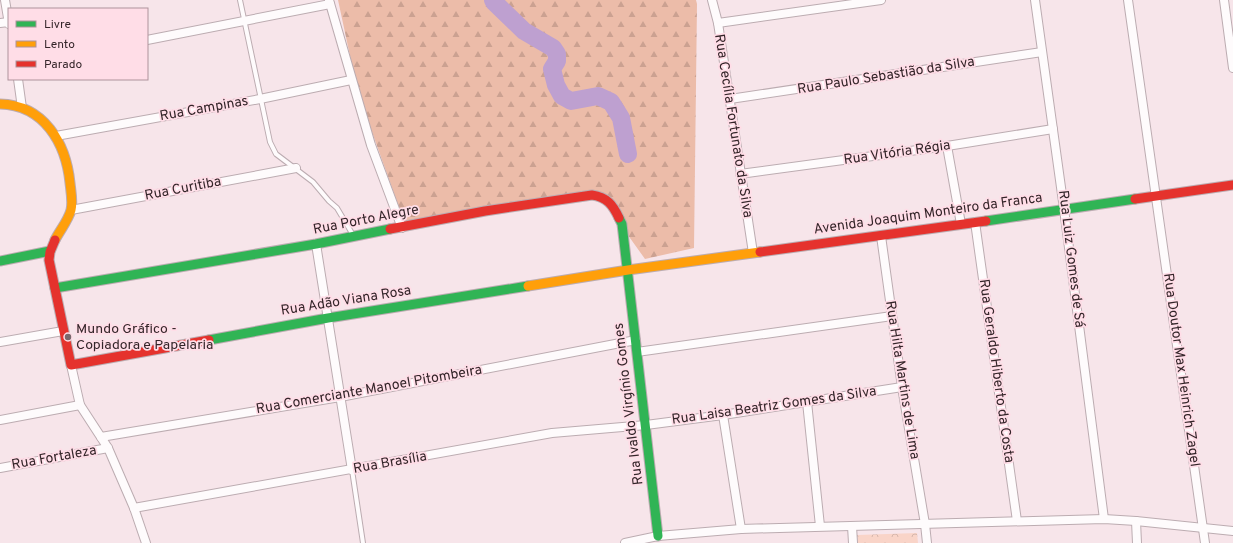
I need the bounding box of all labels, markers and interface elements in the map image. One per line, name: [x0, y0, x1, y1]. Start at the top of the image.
legend: [8, 8, 148, 80]
text: Livre: [44, 17, 71, 33]
street label: Rua Cecília Fortunato da Silva: [710, 33, 756, 219]
text: Lento: [44, 37, 75, 53]
street label: Rua Paulo Sebastião da Silva: [796, 54, 976, 98]
text: Parado: [44, 57, 82, 73]
street label: Rua Campinas: [158, 93, 250, 125]
street label: Rua Vitória Régia: [842, 137, 952, 169]
street label: Rua Curitiba: [143, 173, 223, 205]
street label: Rua Luiz Gomes de Sá: [1054, 189, 1088, 329]
street label: Avenida Joaquim Monteiro da Franca: [813, 190, 1043, 238]
street label: Rua Porto Alegre: [312, 201, 420, 239]
street label: Rua Doutor Max Heinrich Zagel: [1159, 272, 1203, 468]
street label: Rua Geraldo Hiberto da Costa: [975, 278, 1017, 464]
street label: Rua Adão Viana Rosa: [280, 282, 412, 320]
street label: Rua Hilta Martins de Lima: [881, 300, 923, 460]
place label: Mundo Gráfico - Copiadora e Papelaria: [76, 321, 213, 354]
street label: Rua Ivaldo Virgínio Gomes: [611, 322, 647, 486]
marker: Mundo Gráfico - Copiadora e Papelaria: [63, 332, 73, 342]
street label: Rua Comerciante Manoel Pitombeira: [255, 362, 483, 418]
street label: Rua Laisa Beatriz Gomes da Silva: [671, 383, 877, 429]
street label: Rua Fortaleza: [10, 442, 98, 474]
street label: Rua Brasília: [352, 448, 428, 478]

